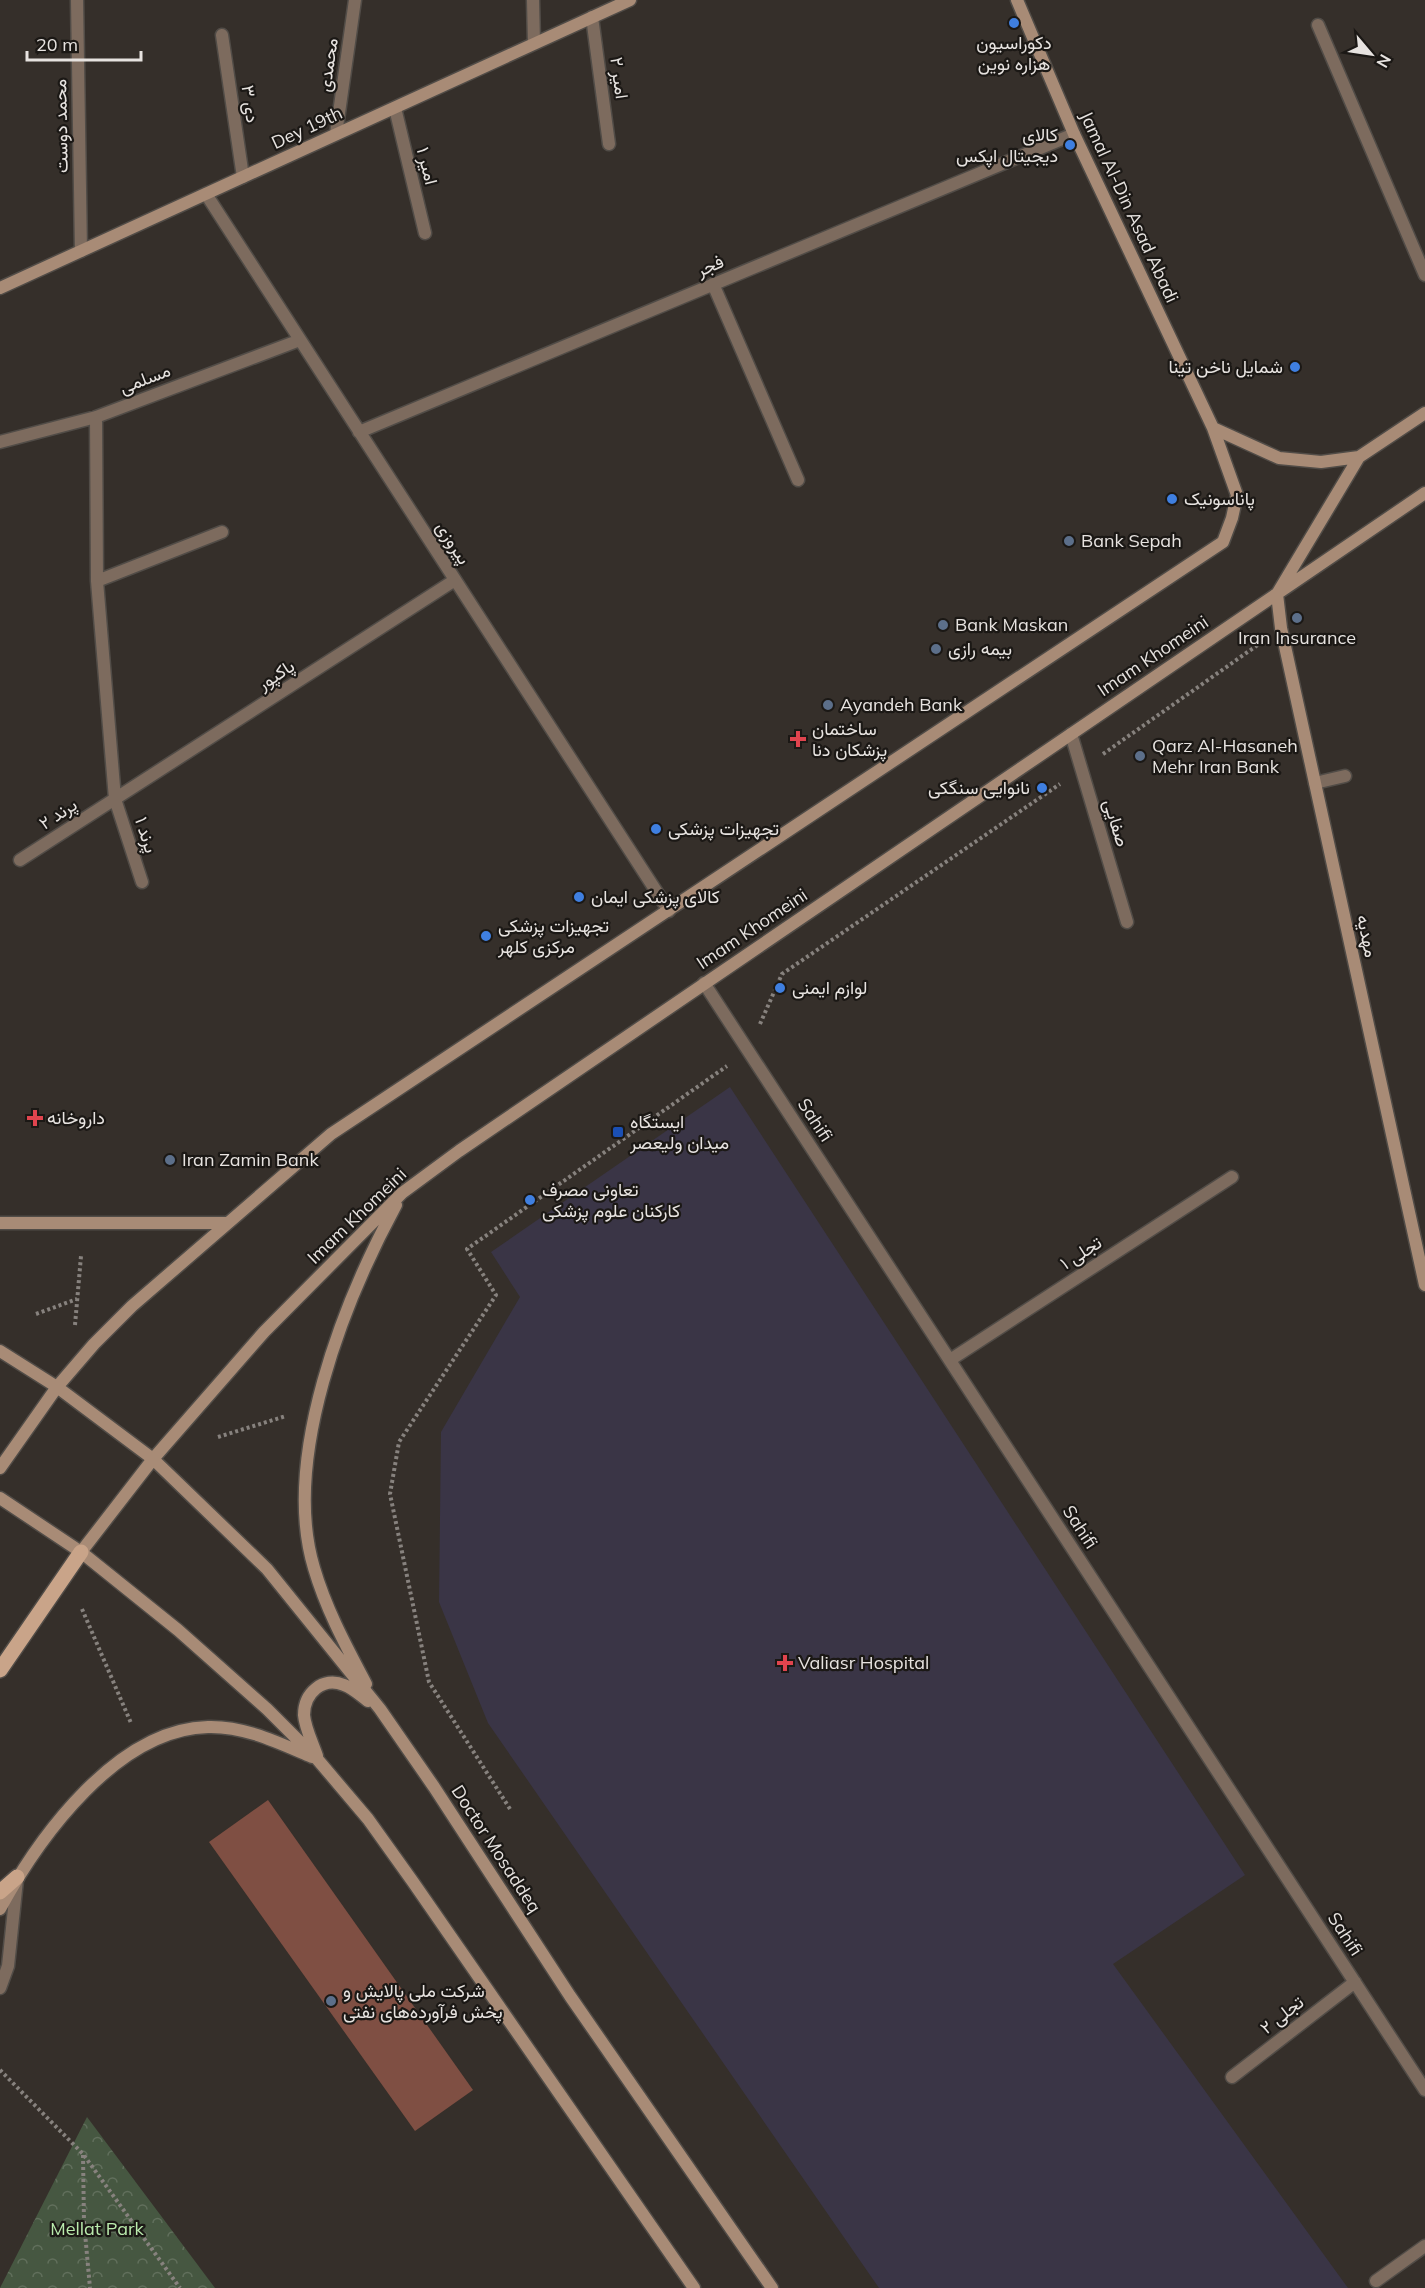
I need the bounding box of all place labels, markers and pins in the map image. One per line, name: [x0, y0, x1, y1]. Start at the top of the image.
marker: دکوراسیون هزاره نوین: [1007, 16, 1021, 30]
place label: دکوراسیون هزاره نوین: [976, 31, 1052, 75]
place label: کالای دیجیتال اپکس: [956, 123, 1058, 168]
marker: کالای دیجیتال اپکس: [1063, 138, 1077, 152]
place label: شمایل ناخن تینا: [1168, 355, 1283, 378]
marker: شمایل ناخن تینا: [1288, 360, 1302, 374]
place label: پاناسونیک: [1184, 487, 1255, 511]
marker: پاناسونیک: [1165, 492, 1179, 506]
place label: Bank Sepah: [1081, 529, 1182, 552]
marker: Bank Sepah: [1062, 534, 1076, 548]
marker: Iran Insurance: [1290, 611, 1304, 625]
place label: Bank Maskan: [955, 613, 1068, 636]
marker: Bank Maskan: [936, 618, 950, 632]
place label: Iran Insurance: [1238, 626, 1356, 649]
place label: بیمه رازی: [948, 637, 1012, 660]
marker: بیمه رازی: [929, 642, 943, 656]
place label: Ayandeh Bank: [840, 693, 963, 716]
marker: Ayandeh Bank: [821, 698, 835, 712]
place label: ساختمان پزشکان دنا: [812, 717, 887, 762]
marker: ساختمان پزشکان دنا: [789, 730, 807, 748]
place label: Qarz Al-Hasaneh Mehr Iran Bank: [1152, 734, 1298, 778]
marker: Qarz Al-Hasaneh Mehr Iran Bank: [1133, 749, 1147, 763]
place label: نانوایی سنگکی: [928, 776, 1030, 799]
marker: نانوایی سنگکی: [1035, 781, 1049, 795]
place label: تجهیزات پزشکی: [668, 817, 779, 841]
marker: تجهیزات پزشکی: [649, 822, 663, 836]
place label: کالای پزشکی ایمان: [591, 885, 720, 909]
marker: کالای پزشکی ایمان: [572, 890, 586, 904]
place label: تجهیزات پزشکی مرکزی کلهر: [497, 914, 609, 958]
marker: تجهیزات پزشکی مرکزی کلهر: [479, 929, 493, 943]
place label: لوازم ایمنی: [792, 976, 867, 1000]
marker: لوازم ایمنی: [773, 981, 787, 995]
place label: داروخانه: [47, 1106, 105, 1129]
place label: ایستگاه میدان ولیعصر: [629, 1110, 729, 1154]
marker: داروخانه: [28, 1111, 42, 1125]
marker: ایستگاه میدان ولیعصر: [611, 1125, 625, 1139]
place label: Iran Zamin Bank: [182, 1148, 319, 1171]
marker: Iran Zamin Bank: [163, 1153, 177, 1167]
place label: تعاونی مصرف کارکنان علوم پزشکی: [542, 1178, 680, 1223]
marker: تعاونی مصرف کارکنان علوم پزشکی: [523, 1193, 537, 1207]
place label: Valiasr Hospital: [798, 1651, 929, 1674]
marker: Valiasr Hospital: [776, 1654, 794, 1672]
place label: شرکت ملی پالایش و پخش فرآورده‌های نفتی: [343, 1979, 503, 2024]
marker: شرکت ملی پالایش و پخش فرآورده‌های نفتی: [324, 1994, 338, 2008]

